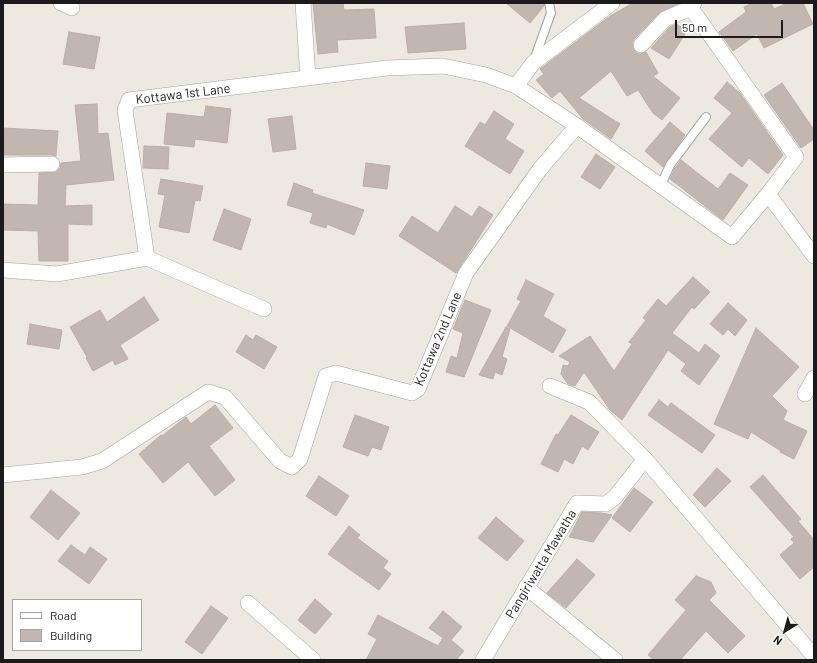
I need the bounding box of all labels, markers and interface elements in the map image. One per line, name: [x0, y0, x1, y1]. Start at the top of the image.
scale bar: [677, 12, 785, 38]
text: 50 m: [682, 20, 707, 34]
street label: Kottawa 1st Lane: [135, 80, 231, 108]
street label: Kottawa 2nd Lane: [411, 290, 465, 388]
street label: Pangiriwatta Mawatha: [502, 507, 580, 621]
legend: [12, 599, 142, 651]
text: Road: [50, 608, 77, 622]
north arrow: [765, 611, 805, 651]
text: Building: [50, 628, 92, 642]
text: N: [771, 634, 784, 648]

